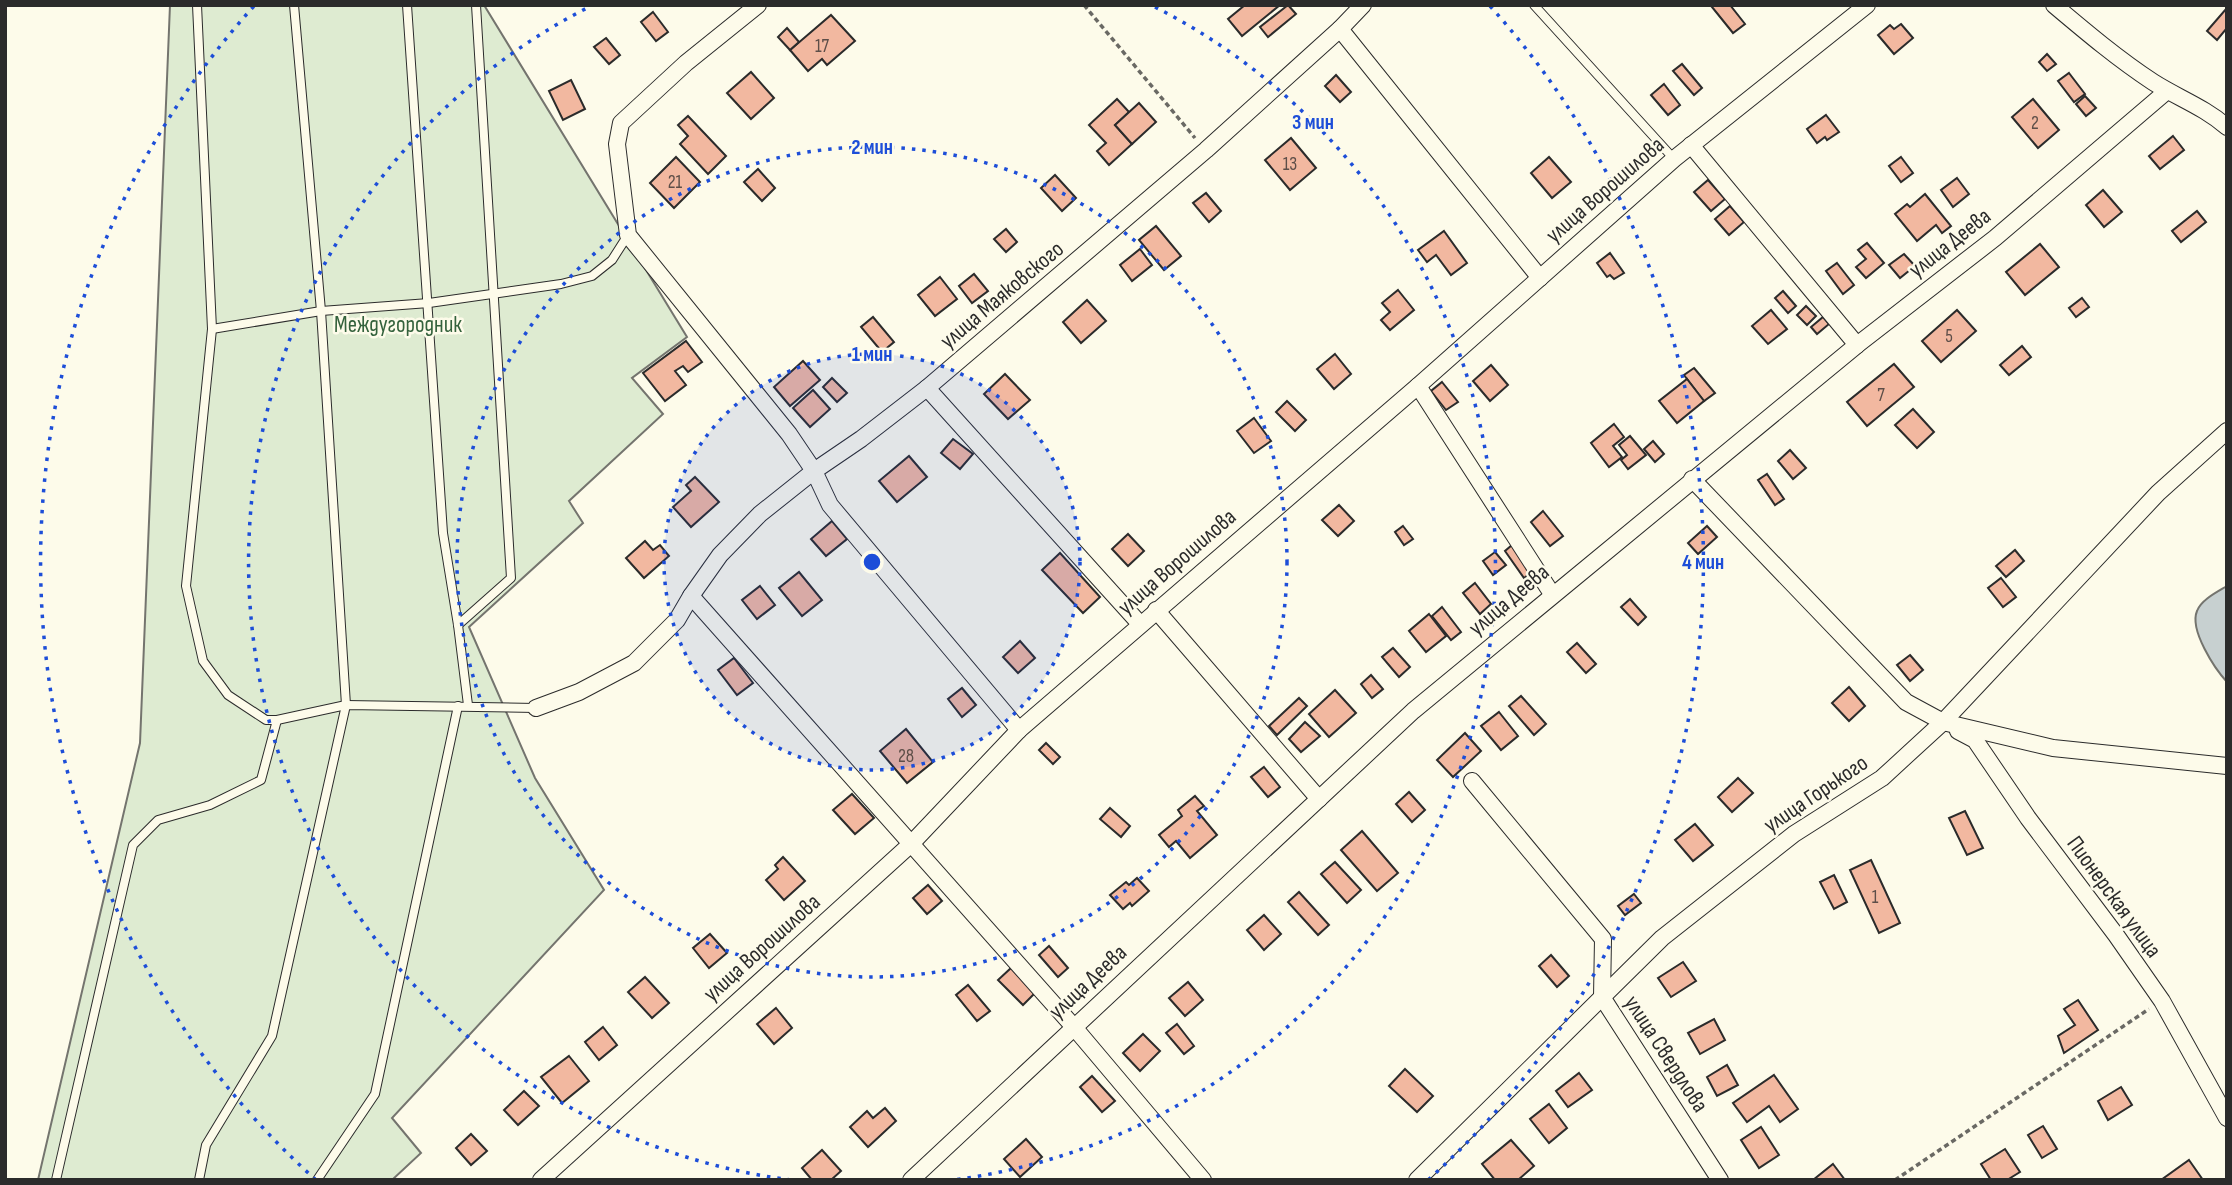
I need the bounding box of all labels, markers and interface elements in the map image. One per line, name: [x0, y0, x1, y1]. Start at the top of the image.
house number: 17: [815, 35, 830, 58]
text: 3 мин: [1292, 110, 1334, 135]
house number: 2: [2031, 112, 2039, 135]
street label: улица Ворошилова: [1540, 131, 1670, 249]
text: 2 мин: [851, 135, 893, 160]
house number: 13: [1283, 153, 1297, 176]
house number: 21: [668, 171, 683, 194]
street label: улица Деева: [1903, 202, 1997, 284]
street label: улица Маяковского: [934, 235, 1070, 355]
park label: Междугородник: [334, 311, 462, 339]
house number: 5: [1945, 325, 1953, 348]
text: 1 мин: [852, 342, 892, 367]
house number: 7: [1877, 384, 1885, 407]
street label: улица Ворошилова: [1112, 503, 1242, 621]
centre of rings: [860, 550, 884, 574]
text: 4 мин: [1682, 550, 1724, 575]
street label: улица Деева: [1463, 558, 1555, 642]
house number: 28: [898, 745, 914, 768]
street label: улица Горького: [1759, 749, 1873, 839]
street label: Пионерская улица: [2061, 831, 2167, 963]
house number: 1: [1872, 886, 1879, 909]
street label: улица Ворошилова: [698, 888, 826, 1008]
street label: улица Деева: [1043, 939, 1133, 1025]
street label: улица Свердлова: [1618, 990, 1714, 1118]

